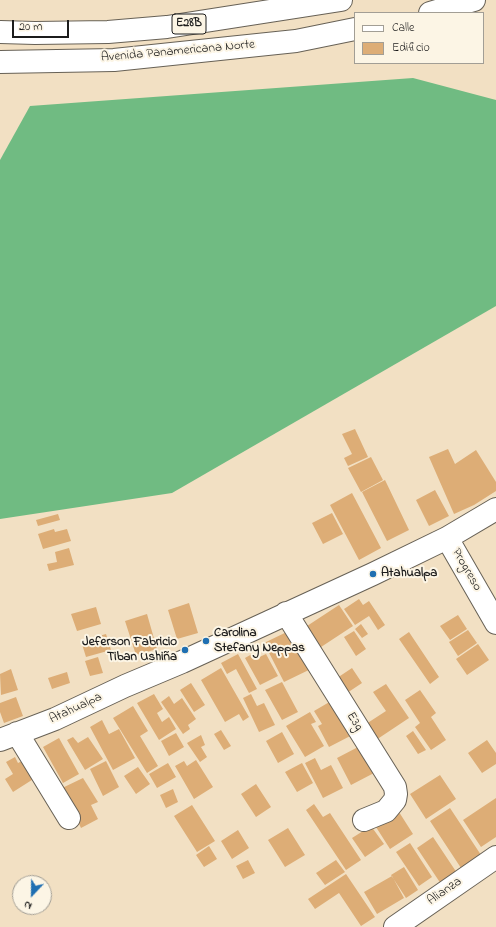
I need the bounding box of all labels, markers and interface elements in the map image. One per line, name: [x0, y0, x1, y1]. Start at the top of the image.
scale bar: [14, 12, 71, 38]
legend: [354, 12, 484, 64]
road number: E28B: [172, 14, 206, 34]
text: 20 m: [19, 18, 42, 36]
text: Calle: [392, 19, 414, 37]
street label: Avenida Panamericana Norte: [100, 38, 256, 66]
text: Edificio: [392, 39, 430, 57]
street label: Progreso: [448, 546, 484, 594]
place label: Atahualpa: [381, 566, 437, 582]
marker: Atahualpa: [368, 569, 378, 579]
place label: Carolina Stefany Neppas: [214, 626, 305, 657]
place label: Jeferson Fabricio Tiban Ushiña: [82, 635, 177, 666]
marker: Carolina Stefany Neppas: [201, 636, 211, 646]
marker: Jeferson Fabricio Tiban Ushiña: [180, 645, 190, 655]
street label: Atahualpa: [47, 690, 105, 728]
street label: E3g: [342, 710, 366, 734]
north arrow: [12, 875, 52, 915]
street label: Alianza: [425, 875, 465, 909]
text: N: [21, 896, 34, 914]

